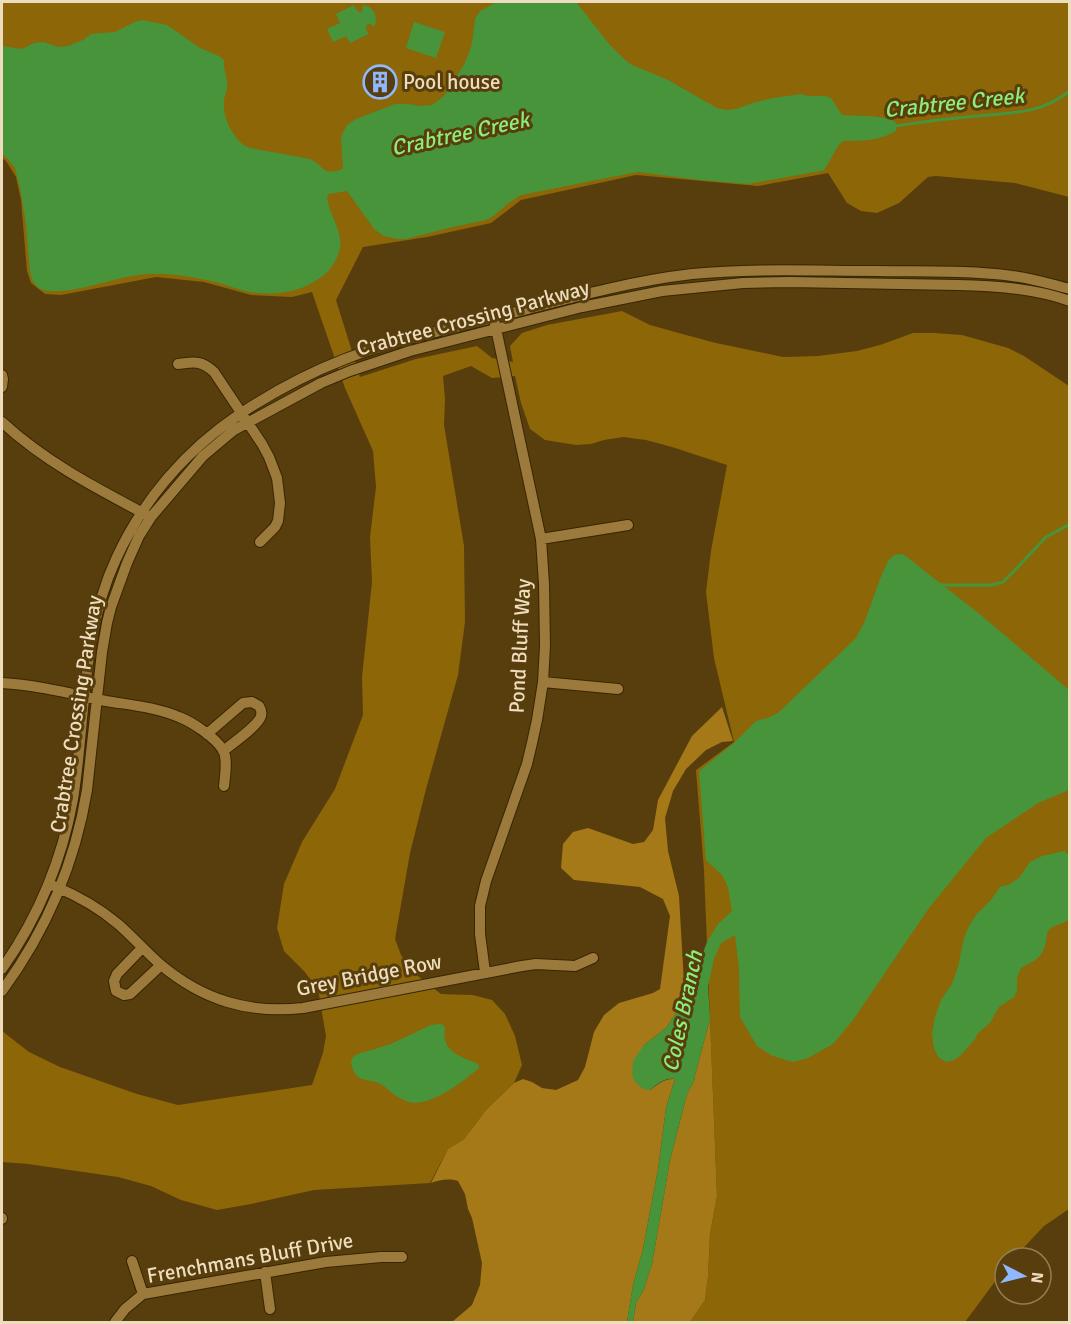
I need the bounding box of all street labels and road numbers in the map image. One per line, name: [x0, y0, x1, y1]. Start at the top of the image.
street label: Crabtree Crossing Parkway: [354, 274, 592, 362]
street label: Pond Bluff Way: [503, 578, 537, 714]
street label: Crabtree Crossing Parkway: [44, 593, 108, 835]
street label: Grey Bridge Row: [294, 948, 444, 1002]
street label: Frenchmans Bluff Drive: [145, 1227, 355, 1289]

